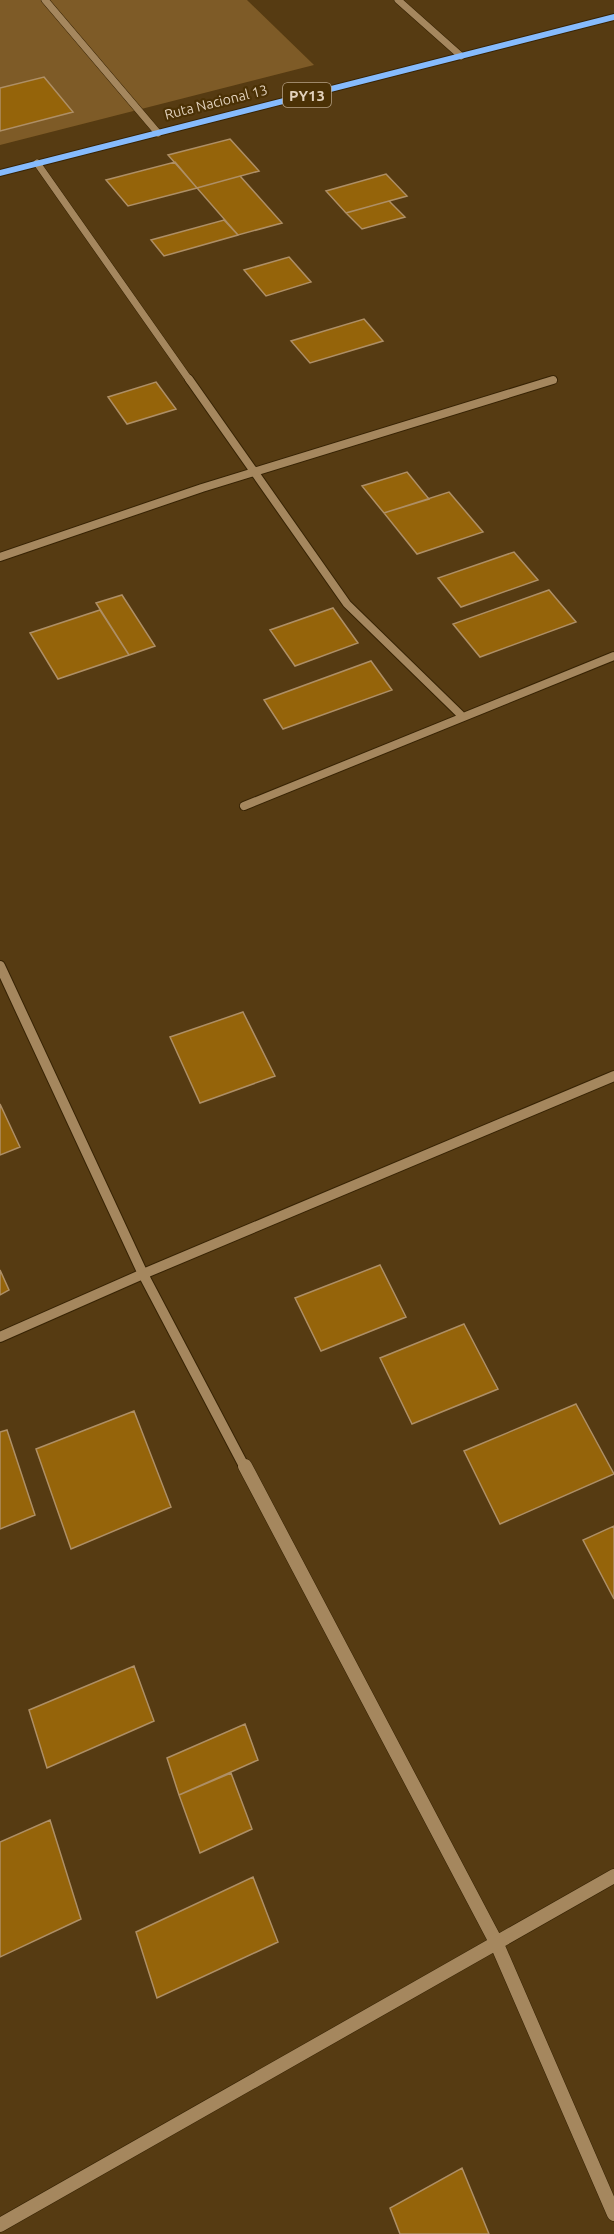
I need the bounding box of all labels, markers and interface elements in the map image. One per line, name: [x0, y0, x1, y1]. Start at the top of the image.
street label: Ruta Nacional 13: [163, 81, 269, 123]
road number: PY13: [283, 83, 331, 107]

